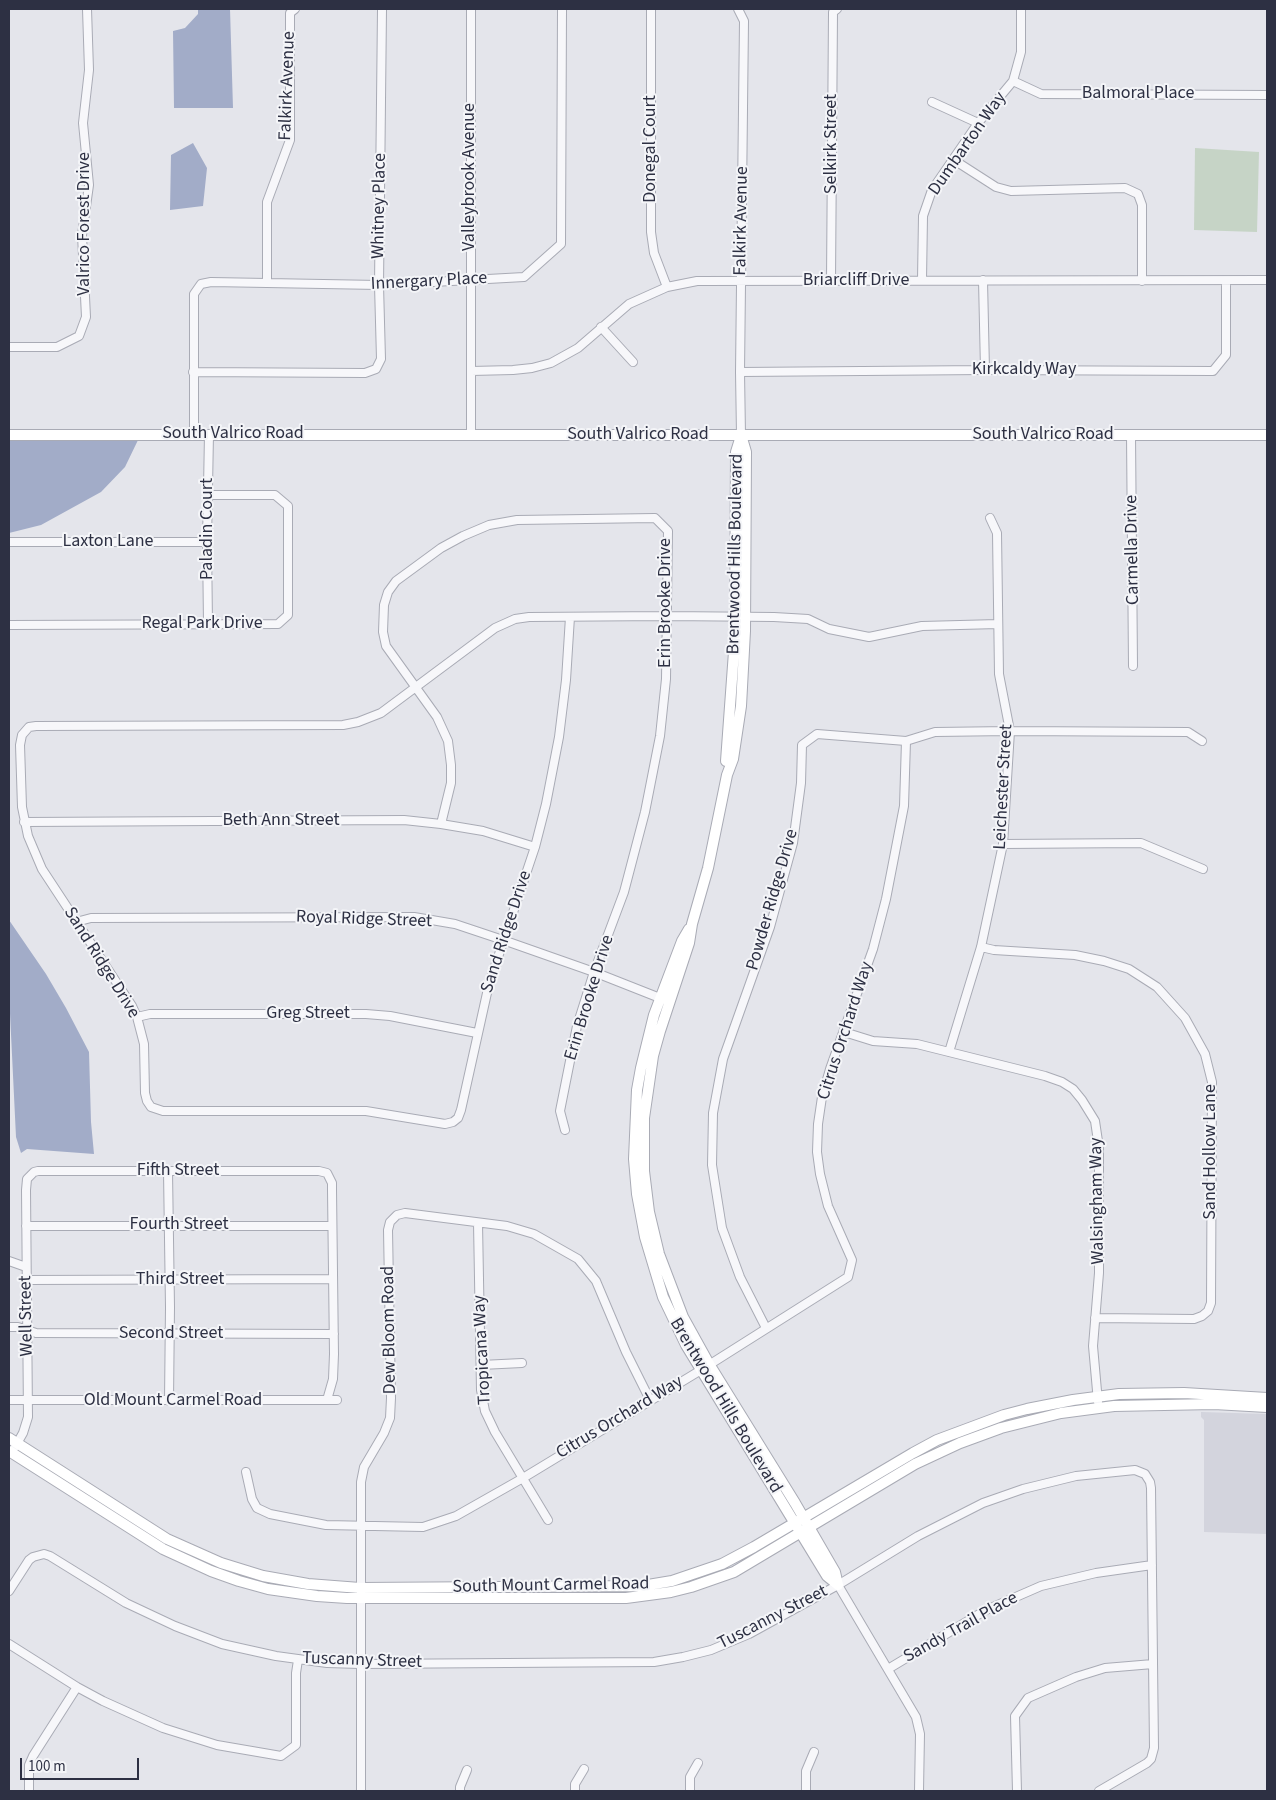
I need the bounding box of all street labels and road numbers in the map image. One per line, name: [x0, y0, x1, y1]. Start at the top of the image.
street label: Falkirk Avenue: [275, 31, 301, 141]
street label: Balmoral Place: [1082, 83, 1194, 105]
street label: Dumbarton Way: [924, 88, 1012, 200]
street label: Selkirk Street: [821, 94, 843, 194]
street label: Donegal Court: [640, 95, 662, 203]
street label: Valleybrook Avenue: [459, 103, 481, 251]
street label: Valrico Forest Drive: [74, 152, 96, 296]
street label: Whitney Place: [368, 153, 392, 259]
street label: Falkirk Avenue: [730, 166, 754, 276]
street label: Innergary Place: [370, 268, 488, 296]
street label: Briarcliff Drive: [803, 270, 909, 292]
street label: Kirkcaldy Way: [972, 359, 1076, 381]
street label: South Valrico Road: [162, 423, 304, 445]
street label: South Valrico Road: [567, 424, 709, 446]
street label: South Valrico Road: [972, 424, 1114, 446]
street label: Brentwood Hills Boulevard: [723, 453, 749, 655]
street label: Paladin Court: [197, 478, 219, 580]
street label: Carmella Drive: [1121, 495, 1145, 605]
street label: Laxton Lane: [62, 531, 154, 553]
street label: Erin Brooke Drive: [655, 538, 677, 668]
street label: Regal Park Drive: [141, 613, 263, 635]
street label: Leichester Street: [990, 724, 1018, 850]
street label: Beth Ann Street: [223, 810, 339, 832]
street label: Powder Ridge Drive: [742, 827, 804, 973]
street label: Sand Ridge Drive: [477, 868, 537, 996]
street label: Sand Ridge Drive: [58, 903, 144, 1023]
street label: Royal Ridge Street: [296, 907, 432, 933]
street label: Erin Brooke Drive: [561, 933, 619, 1063]
street label: Citrus Orchard Way: [813, 959, 879, 1103]
street label: Greg Street: [266, 1003, 350, 1025]
street label: Sand Hollow Lane: [1200, 1084, 1222, 1220]
street label: Walsingham Way: [1086, 1137, 1110, 1265]
street label: Fifth Street: [137, 1160, 219, 1182]
street label: Fourth Street: [129, 1214, 229, 1236]
street label: Dew Bloom Road: [378, 1266, 402, 1394]
street label: Third Street: [136, 1269, 224, 1291]
street label: Well Street: [15, 1275, 39, 1357]
street label: Tropicana Way: [469, 1295, 497, 1405]
street label: Brentwood Hills Boulevard: [664, 1314, 786, 1498]
street label: Second Street: [119, 1323, 223, 1345]
street label: Citrus Orchard Way: [553, 1372, 687, 1464]
street label: Old Mount Carmel Road: [84, 1390, 262, 1412]
street label: South Mount Carmel Road: [452, 1573, 650, 1599]
street label: Tuscanny Street: [715, 1581, 831, 1655]
street label: Sandy Trail Place: [900, 1588, 1022, 1668]
street label: Tuscanny Street: [302, 1648, 422, 1674]

